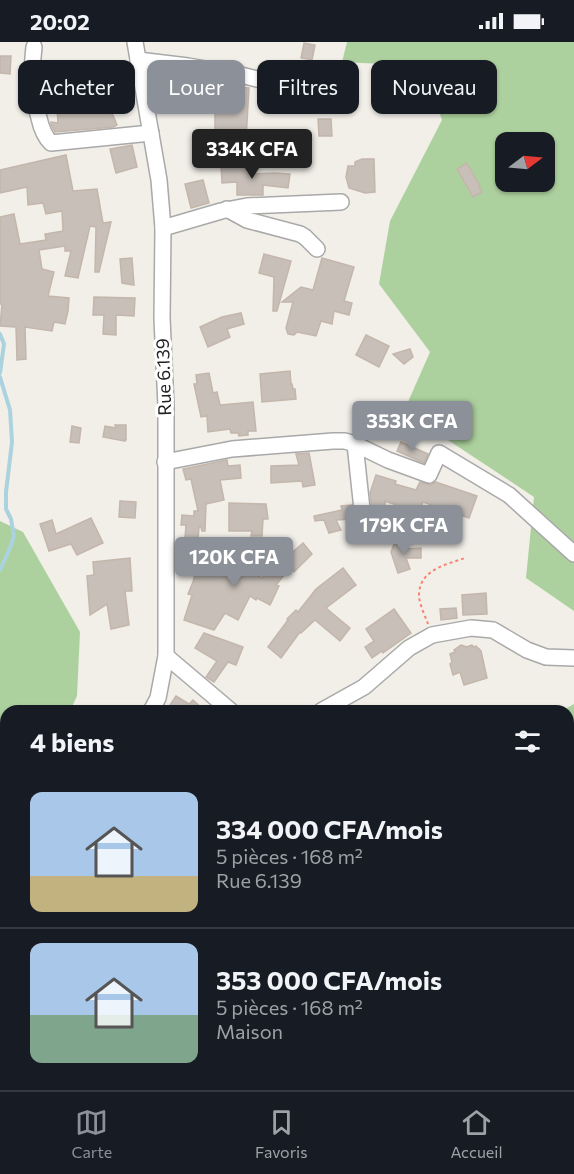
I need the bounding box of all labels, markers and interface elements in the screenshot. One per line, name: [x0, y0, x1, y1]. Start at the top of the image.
text: 20:02: [30, 8, 90, 35]
chip: Acheter: [18, 60, 135, 114]
chip: Louer: [147, 60, 245, 114]
chip: Filtres: [257, 60, 359, 114]
chip: Nouveau: [371, 60, 497, 114]
pin: 334K CFA: [190, 129, 314, 180]
north arrow: [495, 132, 555, 192]
map controls: [495, 132, 555, 192]
text: 334K CFA: [206, 136, 298, 160]
street label: Rue 6.139: [151, 338, 175, 416]
pin: 353K CFA: [350, 401, 474, 452]
text: 353K CFA: [366, 408, 458, 432]
pin: 179K CFA: [342, 505, 466, 556]
text: 179K CFA: [360, 512, 448, 536]
pin: 120K CFA: [172, 537, 296, 588]
text: 120K CFA: [189, 544, 279, 568]
icon: filters: [511, 725, 544, 758]
text: 4 biens: [30, 726, 114, 757]
text: 334 000 CFA/mois: [216, 813, 443, 844]
icon: home: [78, 816, 150, 888]
text: 5 pièces · 168 m²: [216, 844, 363, 868]
text: Rue 6.139: [216, 868, 302, 892]
text: 353 000 CFA/mois: [216, 964, 442, 995]
icon: home: [78, 967, 150, 1039]
text: 5 pièces · 168 m²: [216, 995, 363, 1019]
text: Maison: [216, 1019, 283, 1043]
tab: Carte: [72, 1106, 112, 1161]
tab: Favoris: [255, 1106, 307, 1161]
tab: Accueil: [450, 1106, 502, 1161]

